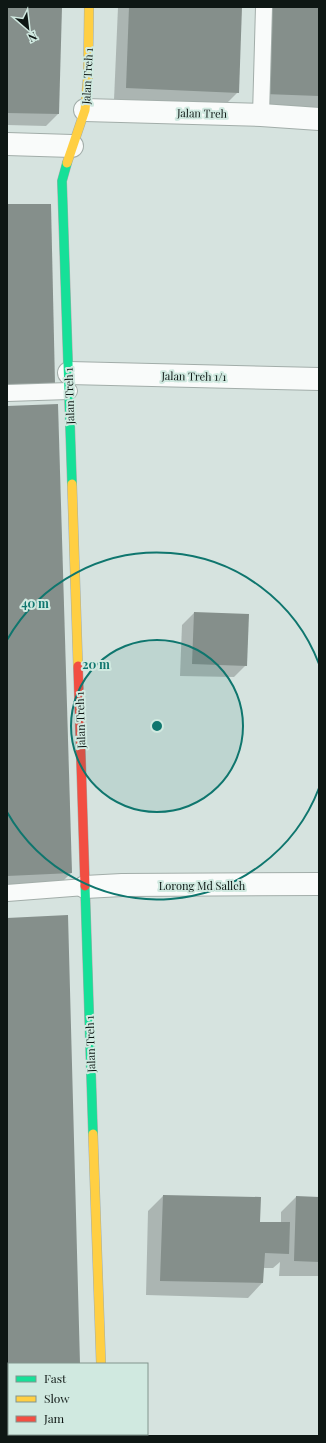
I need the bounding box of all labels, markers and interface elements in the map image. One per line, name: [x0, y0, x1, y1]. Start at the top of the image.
north arrow: [8, 8, 48, 48]
text: N: [26, 29, 40, 46]
street label: Jalan Treh 1: [78, 47, 96, 106]
street label: Jalan Treh: [176, 105, 228, 121]
street label: Jalan Treh 1: [61, 367, 78, 426]
street label: Jalan Treh 1/1: [160, 368, 227, 384]
text: 40 m: [21, 595, 49, 611]
text: 20 m: [82, 656, 110, 672]
street label: Jalan Treh 1: [72, 691, 89, 750]
centre of rings: [150, 719, 164, 733]
street label: Lorong Md Salleh: [159, 878, 246, 893]
street label: Jalan Treh 1: [82, 1015, 99, 1074]
legend: [8, 1363, 148, 1435]
text: Fast: [44, 1370, 67, 1386]
text: Slow: [44, 1390, 70, 1406]
text: Jam: [43, 1410, 65, 1426]

